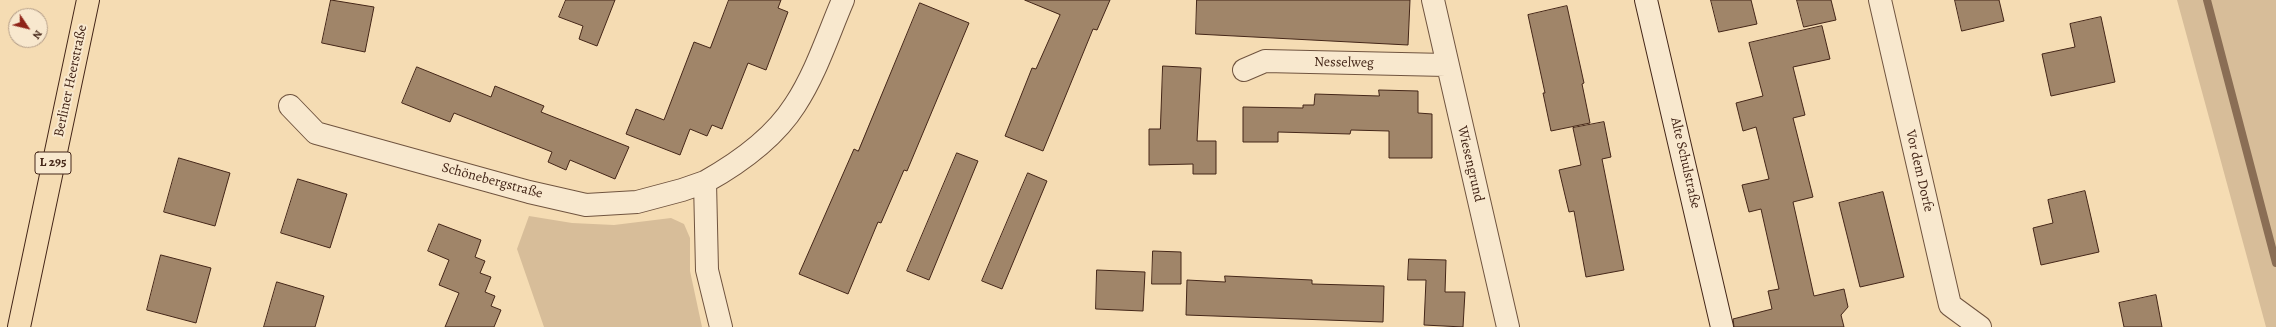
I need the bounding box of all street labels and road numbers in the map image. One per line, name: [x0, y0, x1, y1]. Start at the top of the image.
street label: Berliner Heerstraße: [51, 23, 91, 139]
street label: Nesselweg: [1314, 54, 1374, 72]
street label: Alte Schulstraße: [1666, 116, 1704, 210]
street label: Wiesengrund: [1453, 124, 1487, 204]
street label: Vor dem Dorfe: [1901, 128, 1937, 214]
road number: L 295: [35, 152, 71, 174]
street label: Schönebergstraße: [440, 159, 544, 203]

